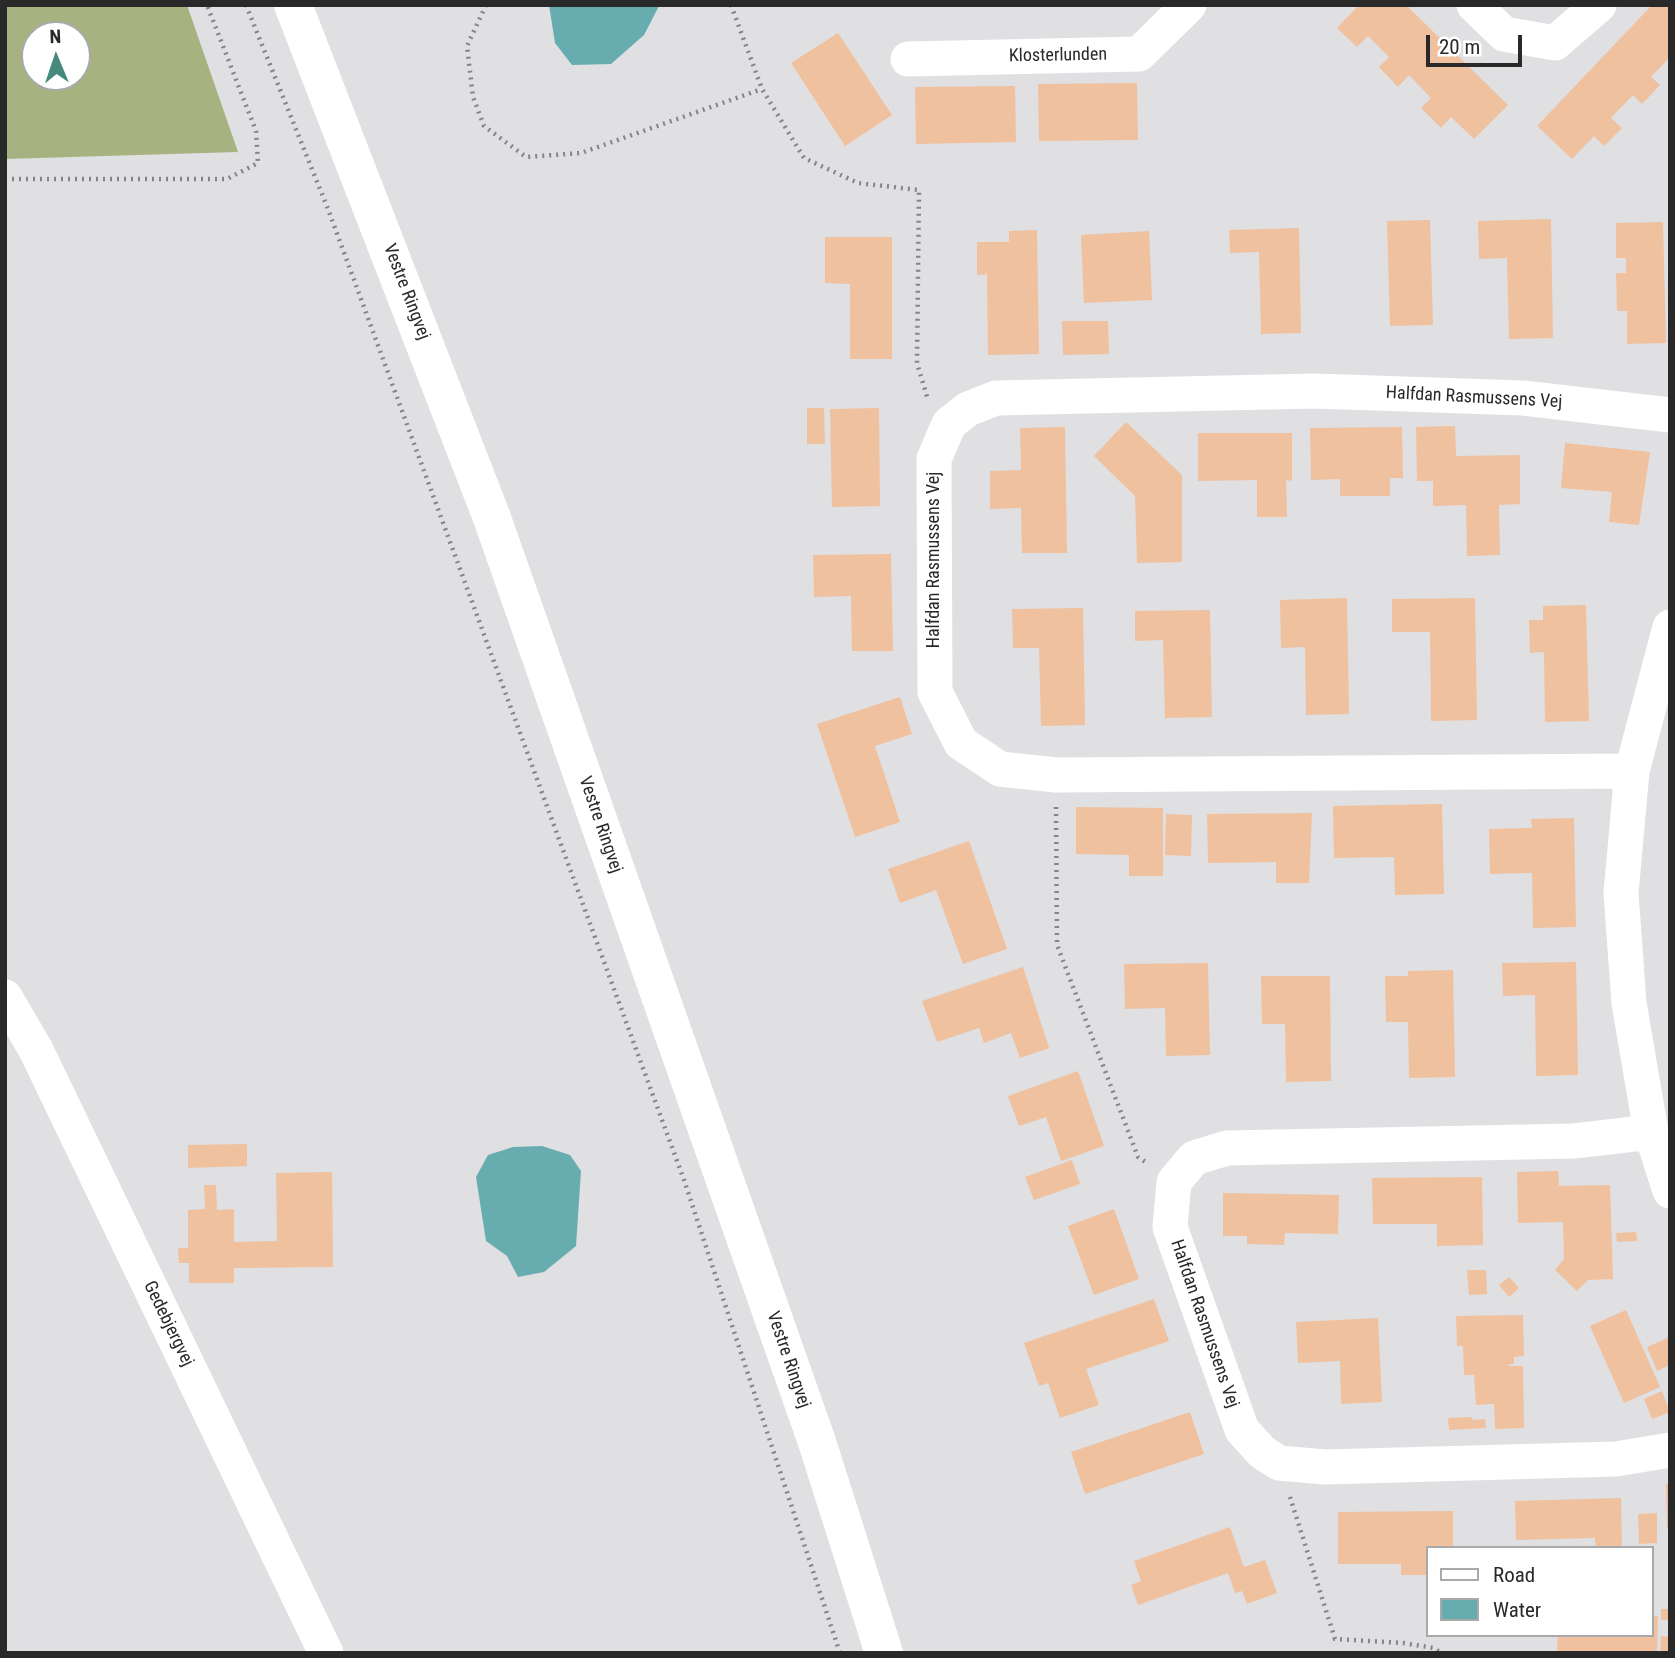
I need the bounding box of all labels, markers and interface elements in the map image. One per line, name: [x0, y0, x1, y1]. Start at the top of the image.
north arrow: [21, 21, 91, 91]
scale bar: [1430, 21, 1526, 65]
text: N: [49, 25, 62, 48]
text: 20 m: [1439, 35, 1480, 59]
street label: Klosterlunden: [1009, 44, 1107, 68]
street label: Vestre Ringvej: [378, 241, 434, 343]
street label: Halfdan Rasmussens Vej: [1385, 383, 1563, 413]
street label: Halfdan Rasmussens Vej: [923, 472, 945, 648]
street label: Vestre Ringvej: [573, 774, 627, 876]
street label: Halfdan Rasmussens Vej: [1165, 1237, 1243, 1411]
street label: Gedebjergvej: [138, 1278, 198, 1370]
street label: Vestre Ringvej: [761, 1309, 815, 1411]
legend: [1426, 1546, 1654, 1637]
text: Road: [1493, 1563, 1535, 1587]
text: Water: [1493, 1598, 1541, 1622]

